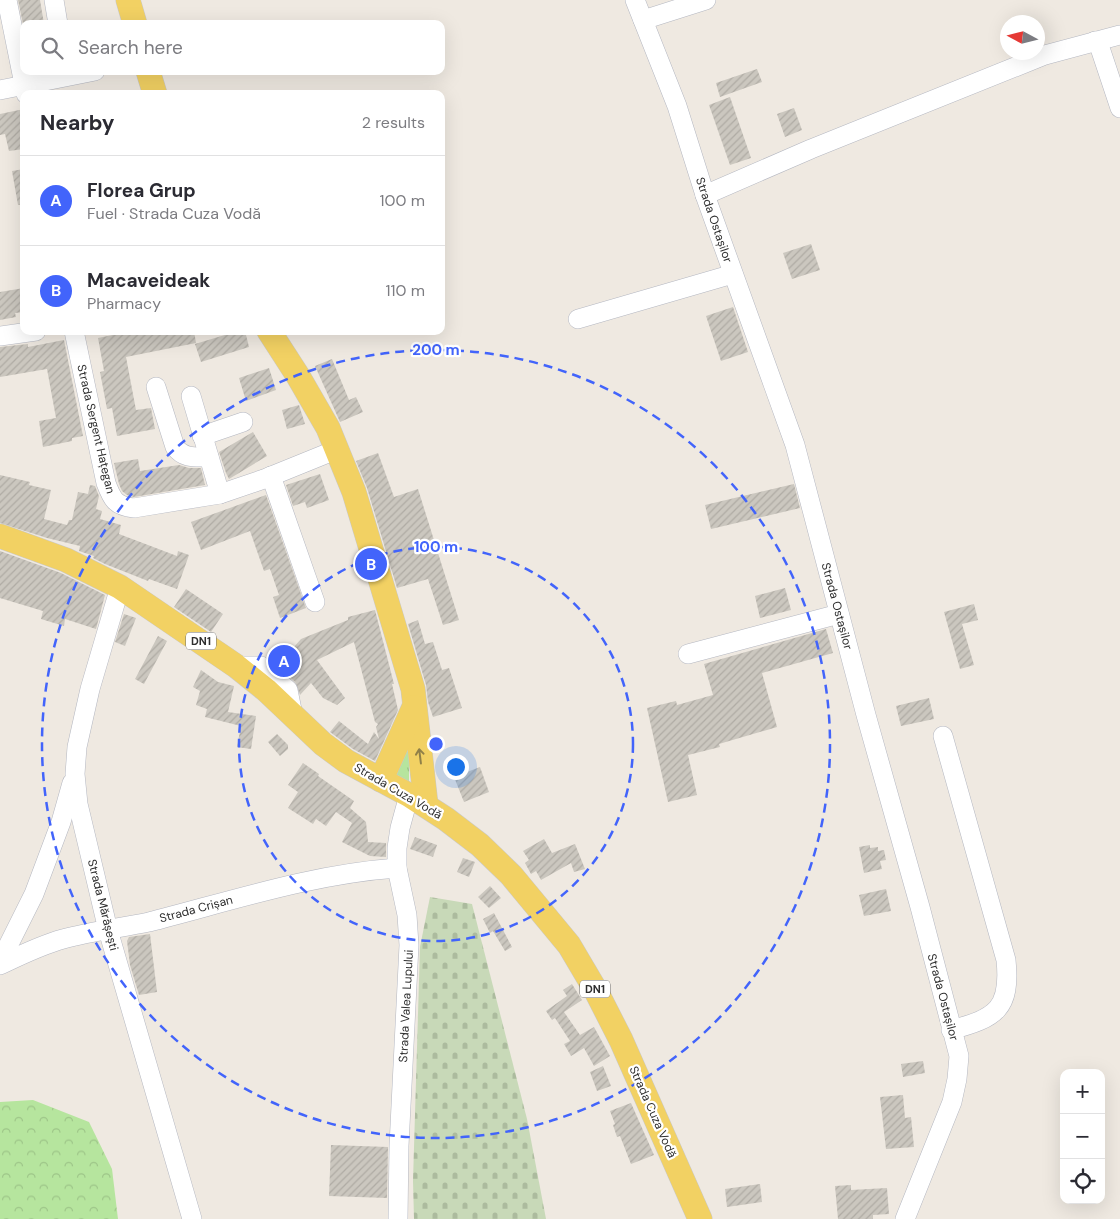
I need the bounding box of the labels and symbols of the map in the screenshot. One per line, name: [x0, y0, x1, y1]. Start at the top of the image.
north arrow: [1000, 15, 1045, 60]
street label: Strada Ostașilor: [692, 175, 736, 265]
text: 200 m: [412, 340, 460, 360]
street label: Strada Sergent Hațegan: [73, 363, 119, 495]
text: 100 m: [414, 537, 458, 557]
pin: B: [355, 545, 387, 583]
street label: Strada Ostașilor: [818, 561, 856, 652]
road number: DN1: [186, 632, 216, 649]
pin: A: [268, 642, 300, 680]
centre of rings: [427, 735, 445, 753]
one-way arrow: [415, 749, 425, 765]
your location: [443, 754, 469, 780]
street label: Strada Cuza Vodă: [351, 759, 445, 823]
street label: Strada Mărășești: [84, 858, 122, 952]
street label: Strada Crișan: [158, 892, 235, 926]
street label: Strada Valea Lupului: [395, 949, 417, 1063]
street label: Strada Ostașilor: [924, 952, 962, 1043]
road number: DN1: [580, 981, 610, 998]
street label: Strada Cuza Vodă: [626, 1064, 680, 1160]

